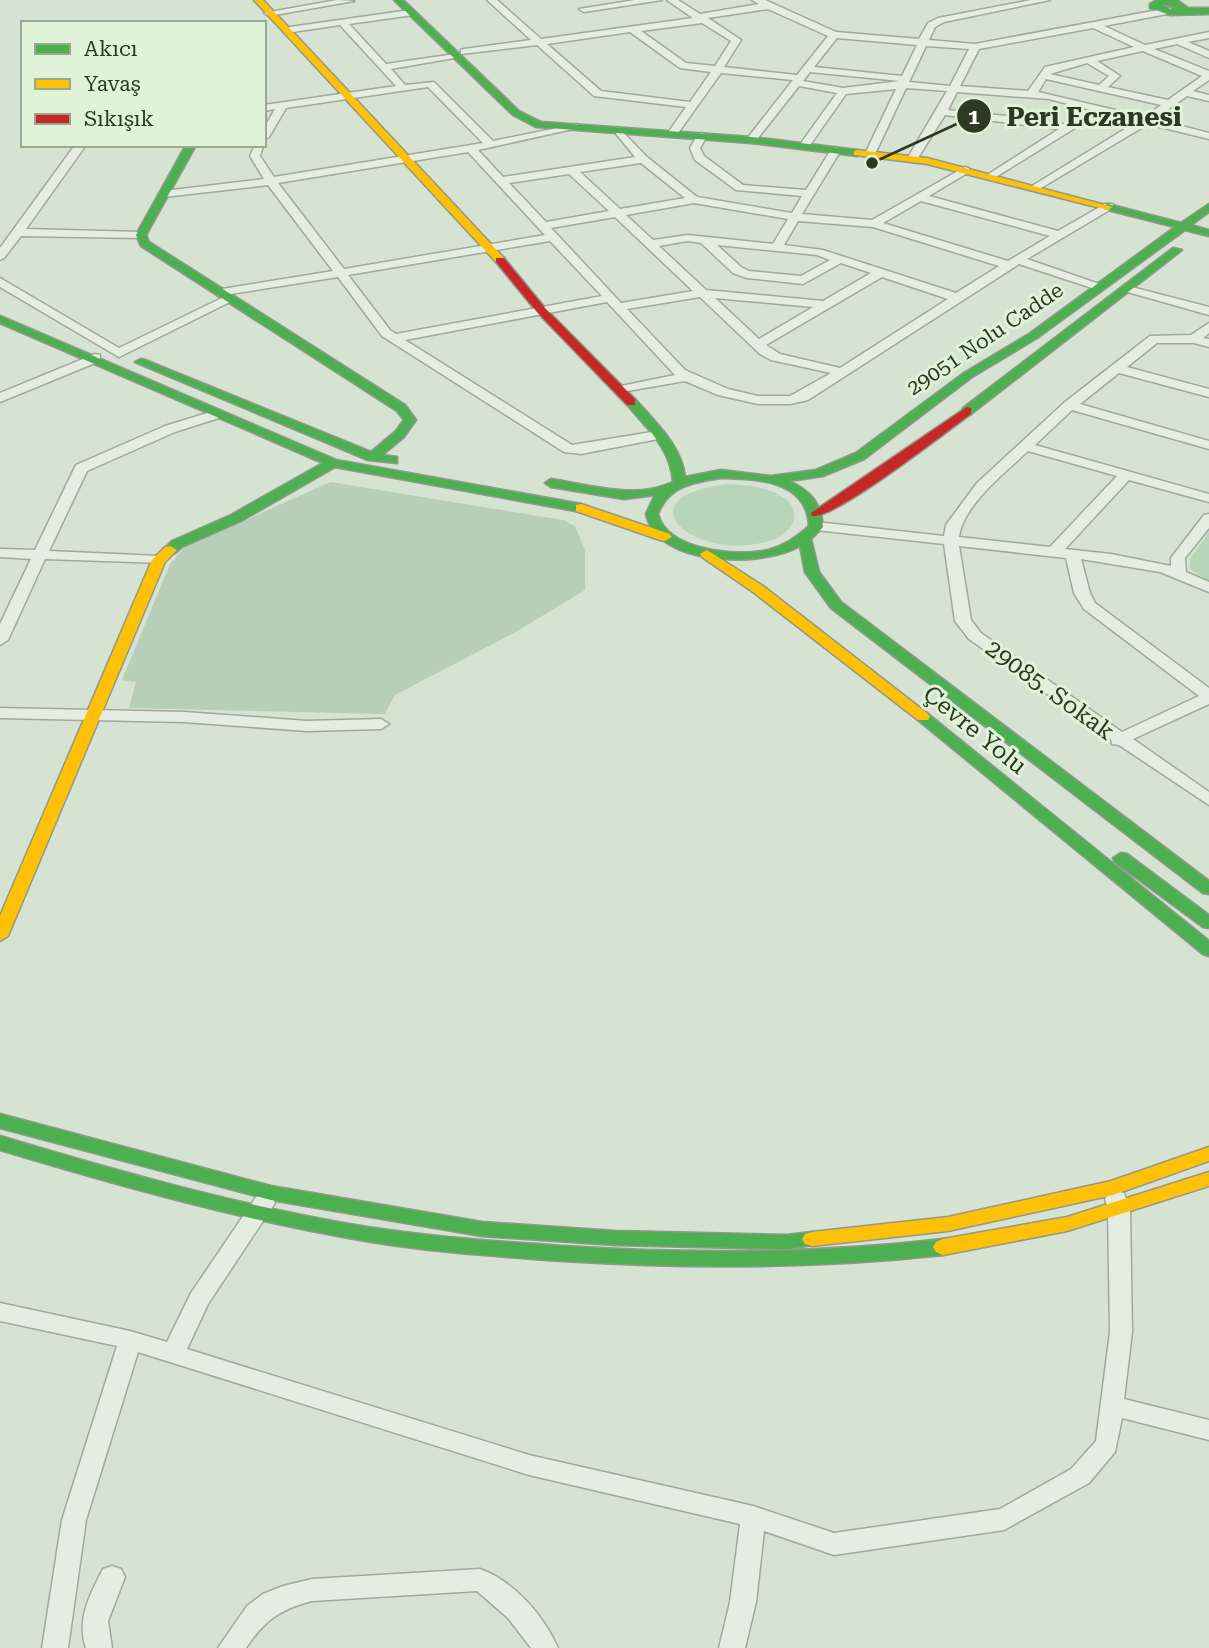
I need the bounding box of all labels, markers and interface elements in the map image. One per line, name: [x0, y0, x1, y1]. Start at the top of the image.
legend: [21, 21, 266, 147]
text: Akıcı: [84, 37, 138, 61]
text: Yavaş: [84, 72, 141, 96]
callout: Peri Eczanesi: [957, 93, 1195, 140]
text: Peri Eczanesi: [1006, 102, 1182, 132]
text: 1: [968, 105, 980, 129]
text: Sıkışık: [84, 107, 154, 131]
street label: 29051 Nolu Cadde: [902, 278, 1068, 400]
street label: 29085. Sokak: [980, 634, 1120, 746]
street label: Çevre Yolu: [918, 680, 1032, 780]

